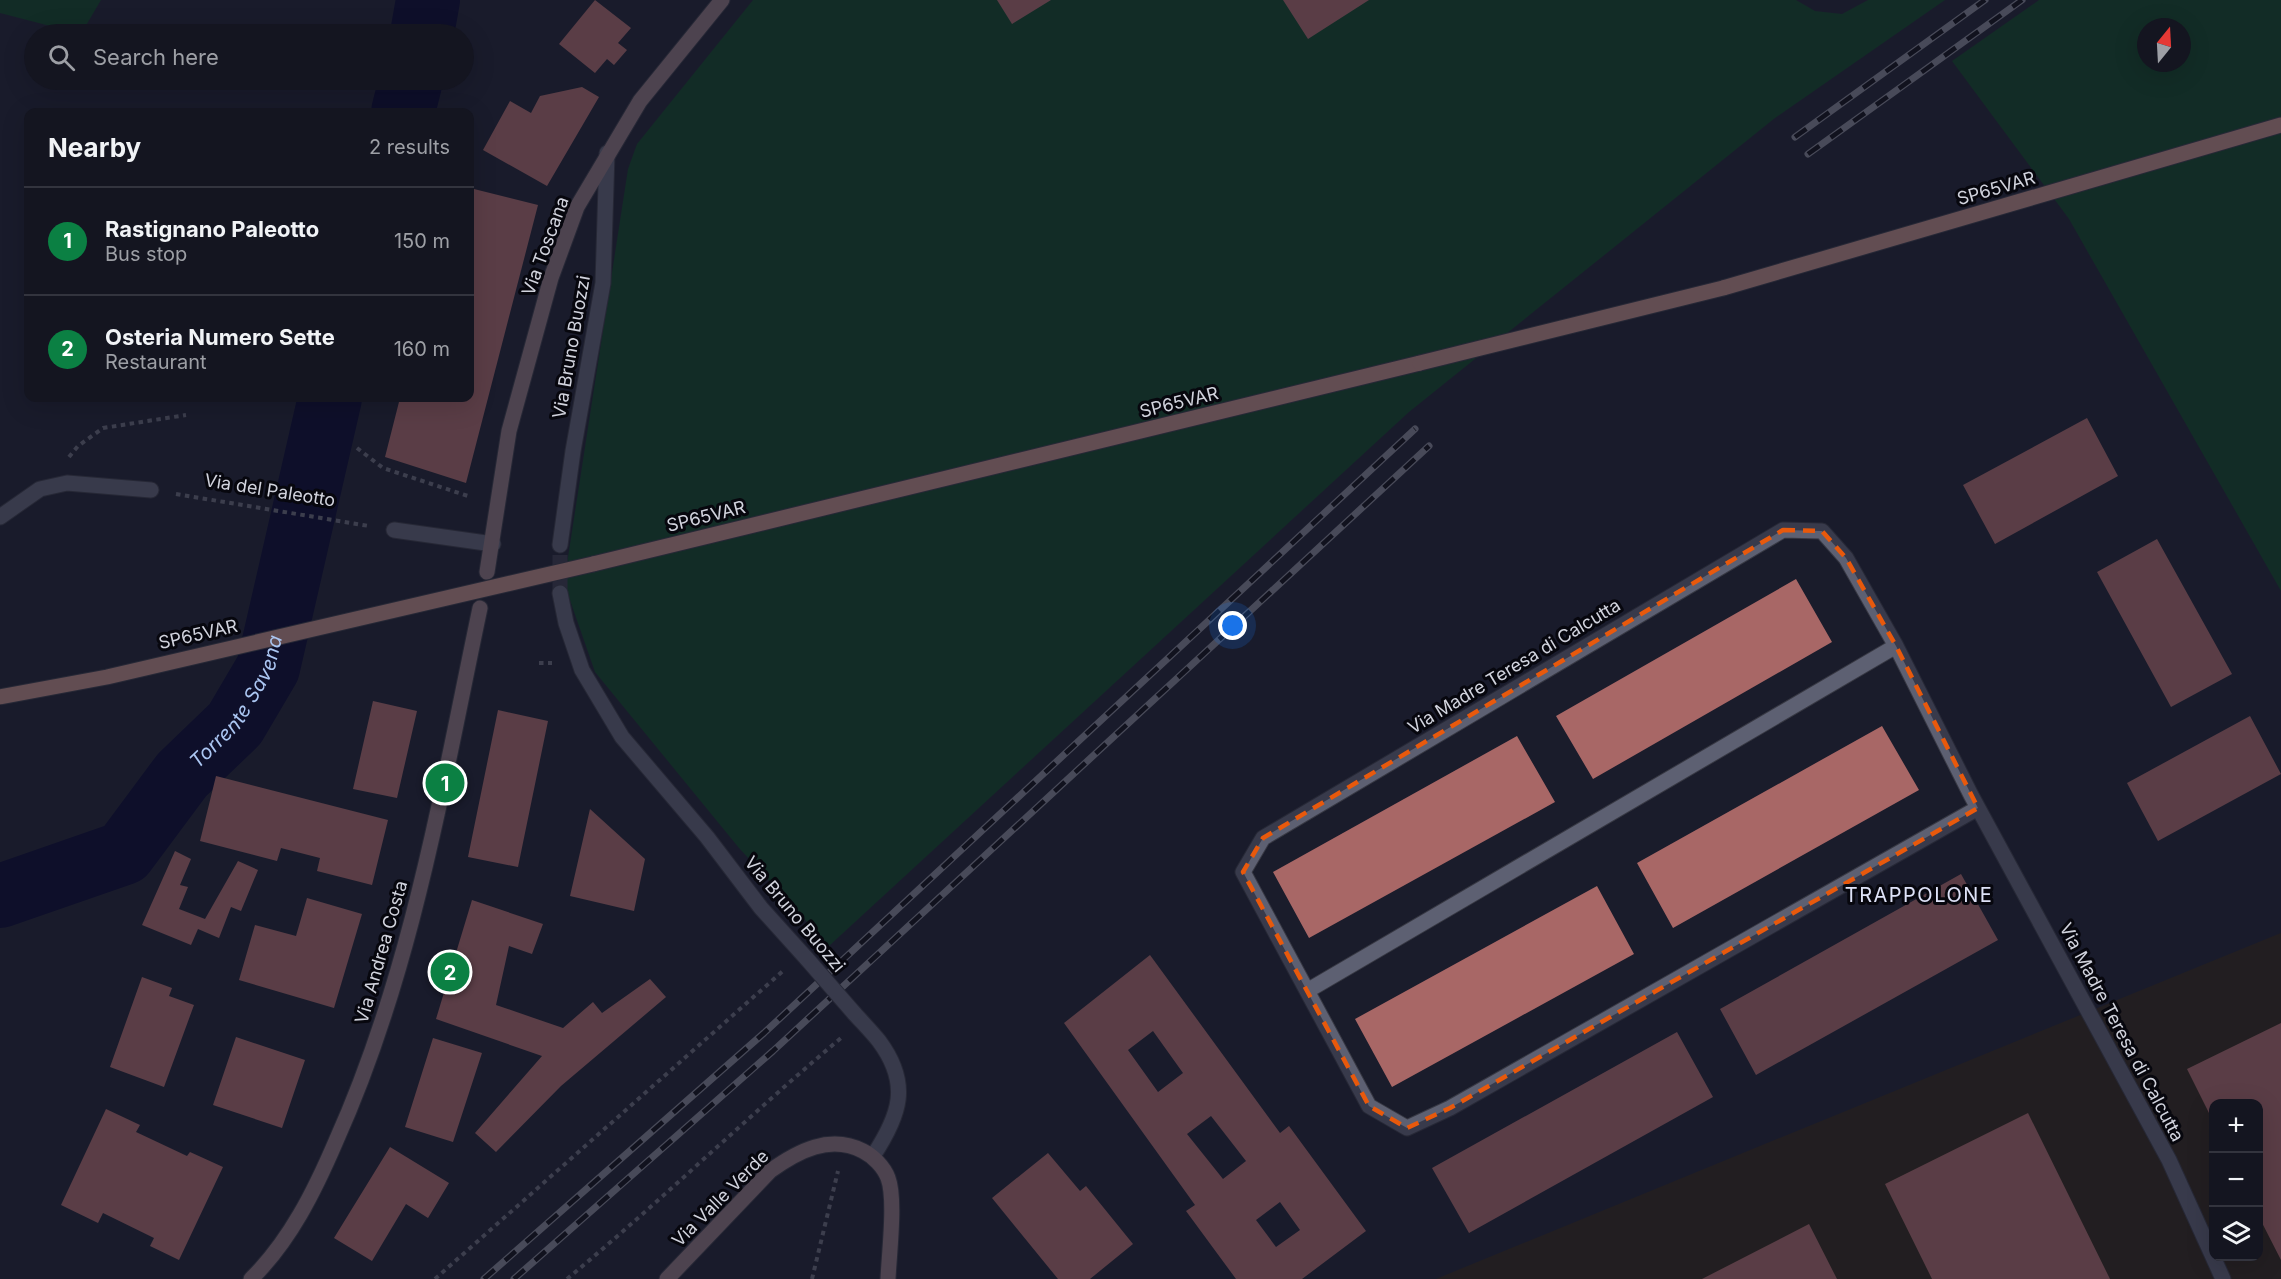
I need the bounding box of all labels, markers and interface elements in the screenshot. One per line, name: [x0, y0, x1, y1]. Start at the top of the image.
north arrow: [2137, 18, 2191, 72]
search box: [24, 24, 474, 90]
icon: search: [45, 41, 78, 74]
text: Search here: [93, 44, 219, 70]
text: Nearby: [48, 132, 141, 163]
text: 2 results: [369, 135, 450, 159]
street label: SP65VAR: [1954, 167, 2038, 209]
street label: Via Toscana: [517, 194, 573, 298]
text: Rastignano Paleotto: [105, 216, 319, 242]
text: 1: [63, 229, 72, 253]
text: 150 m: [394, 229, 450, 253]
text: Bus stop: [105, 242, 187, 266]
street label: Via Bruno Buozzi: [548, 274, 594, 420]
text: Osteria Numero Sette: [105, 324, 335, 350]
text: 2: [61, 337, 74, 361]
text: 160 m: [394, 337, 450, 361]
text: Restaurant: [105, 350, 207, 374]
street label: SP65VAR: [1137, 382, 1221, 422]
street label: Via del Paleotto: [203, 469, 337, 511]
street label: SP65VAR: [664, 496, 748, 536]
street label: Via Madre Teresa di Calcutta: [1404, 594, 1624, 738]
your location: [1218, 611, 1247, 640]
street label: SP65VAR: [156, 615, 240, 653]
water label: Torrente Savena: [185, 633, 287, 773]
pin: 1: [426, 760, 464, 806]
street label: Via Bruno Buozzi: [740, 852, 850, 976]
street label: Via Andrea Costa: [351, 878, 411, 1026]
district label: TRAPPOLONE: [1845, 883, 1993, 907]
street label: Via Madre Teresa di Calcutta: [2055, 919, 2189, 1145]
pin: 2: [430, 950, 470, 994]
map controls: [2209, 1099, 2263, 1261]
button: +: [2209, 1099, 2263, 1153]
street label: Via Valle Verde: [667, 1145, 773, 1251]
button: −: [2209, 1153, 2263, 1207]
button: layers: [2209, 1207, 2263, 1261]

